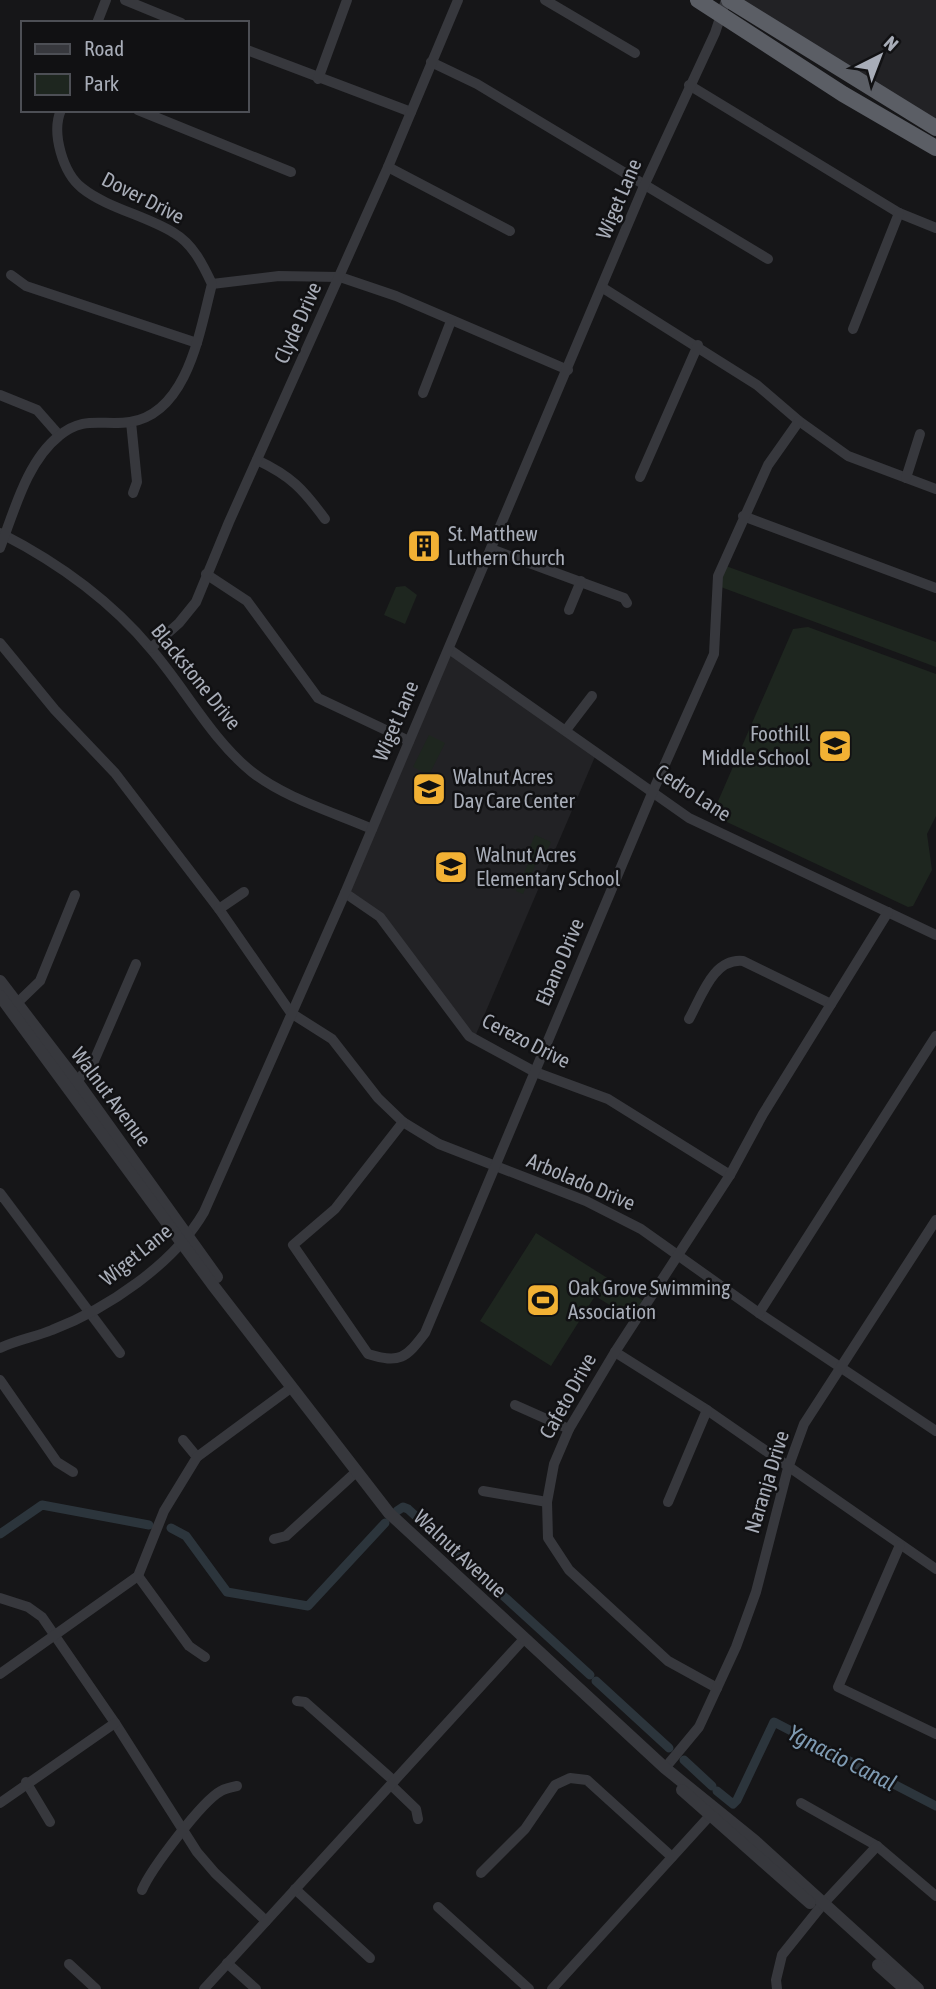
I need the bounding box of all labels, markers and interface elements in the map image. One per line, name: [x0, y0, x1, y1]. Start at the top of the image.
legend: [21, 21, 248, 112]
north arrow: [845, 21, 915, 91]
text: N: [880, 31, 903, 55]
text: Road: [84, 36, 124, 60]
text: Park: [84, 71, 119, 95]
street label: Wiget Lane: [590, 155, 646, 242]
street label: Dover Drive: [98, 166, 189, 228]
street label: Clyde Drive: [269, 278, 326, 367]
place label: St. Matthew Luthern Church: [448, 521, 565, 569]
building icon: St. Matthew Luthern Church: [405, 527, 443, 565]
street label: Blackstone Drive: [147, 619, 247, 734]
street label: Wiget Lane: [367, 677, 423, 764]
place label: Foothill Middle School: [701, 721, 810, 769]
school or university icon: Foothill Middle School: [816, 727, 854, 765]
street label: Cedro Lane: [651, 759, 736, 825]
place label: Walnut Acres Day Care Center: [453, 764, 575, 812]
school or university icon: Walnut Acres Day Care Center: [410, 770, 448, 808]
place label: Walnut Acres Elementary School: [476, 842, 621, 890]
school or university icon: Walnut Acres Elementary School: [432, 848, 470, 886]
street label: Ebano Drive: [530, 914, 588, 1009]
street label: Cerezo Drive: [478, 1008, 574, 1072]
street label: Walnut Avenue: [67, 1042, 157, 1150]
street label: Arbolado Drive: [524, 1148, 639, 1215]
street label: Wiget Lane: [95, 1218, 176, 1290]
place label: Oak Grove Swimming Association: [568, 1275, 730, 1323]
sports icon: Oak Grove Swimming Association: [524, 1281, 562, 1319]
street label: Cafeto Drive: [534, 1349, 600, 1442]
street label: Naranja Drive: [739, 1427, 793, 1536]
street label: Walnut Avenue: [410, 1504, 512, 1602]
water label: Ygnacio Canal: [783, 1720, 901, 1796]

